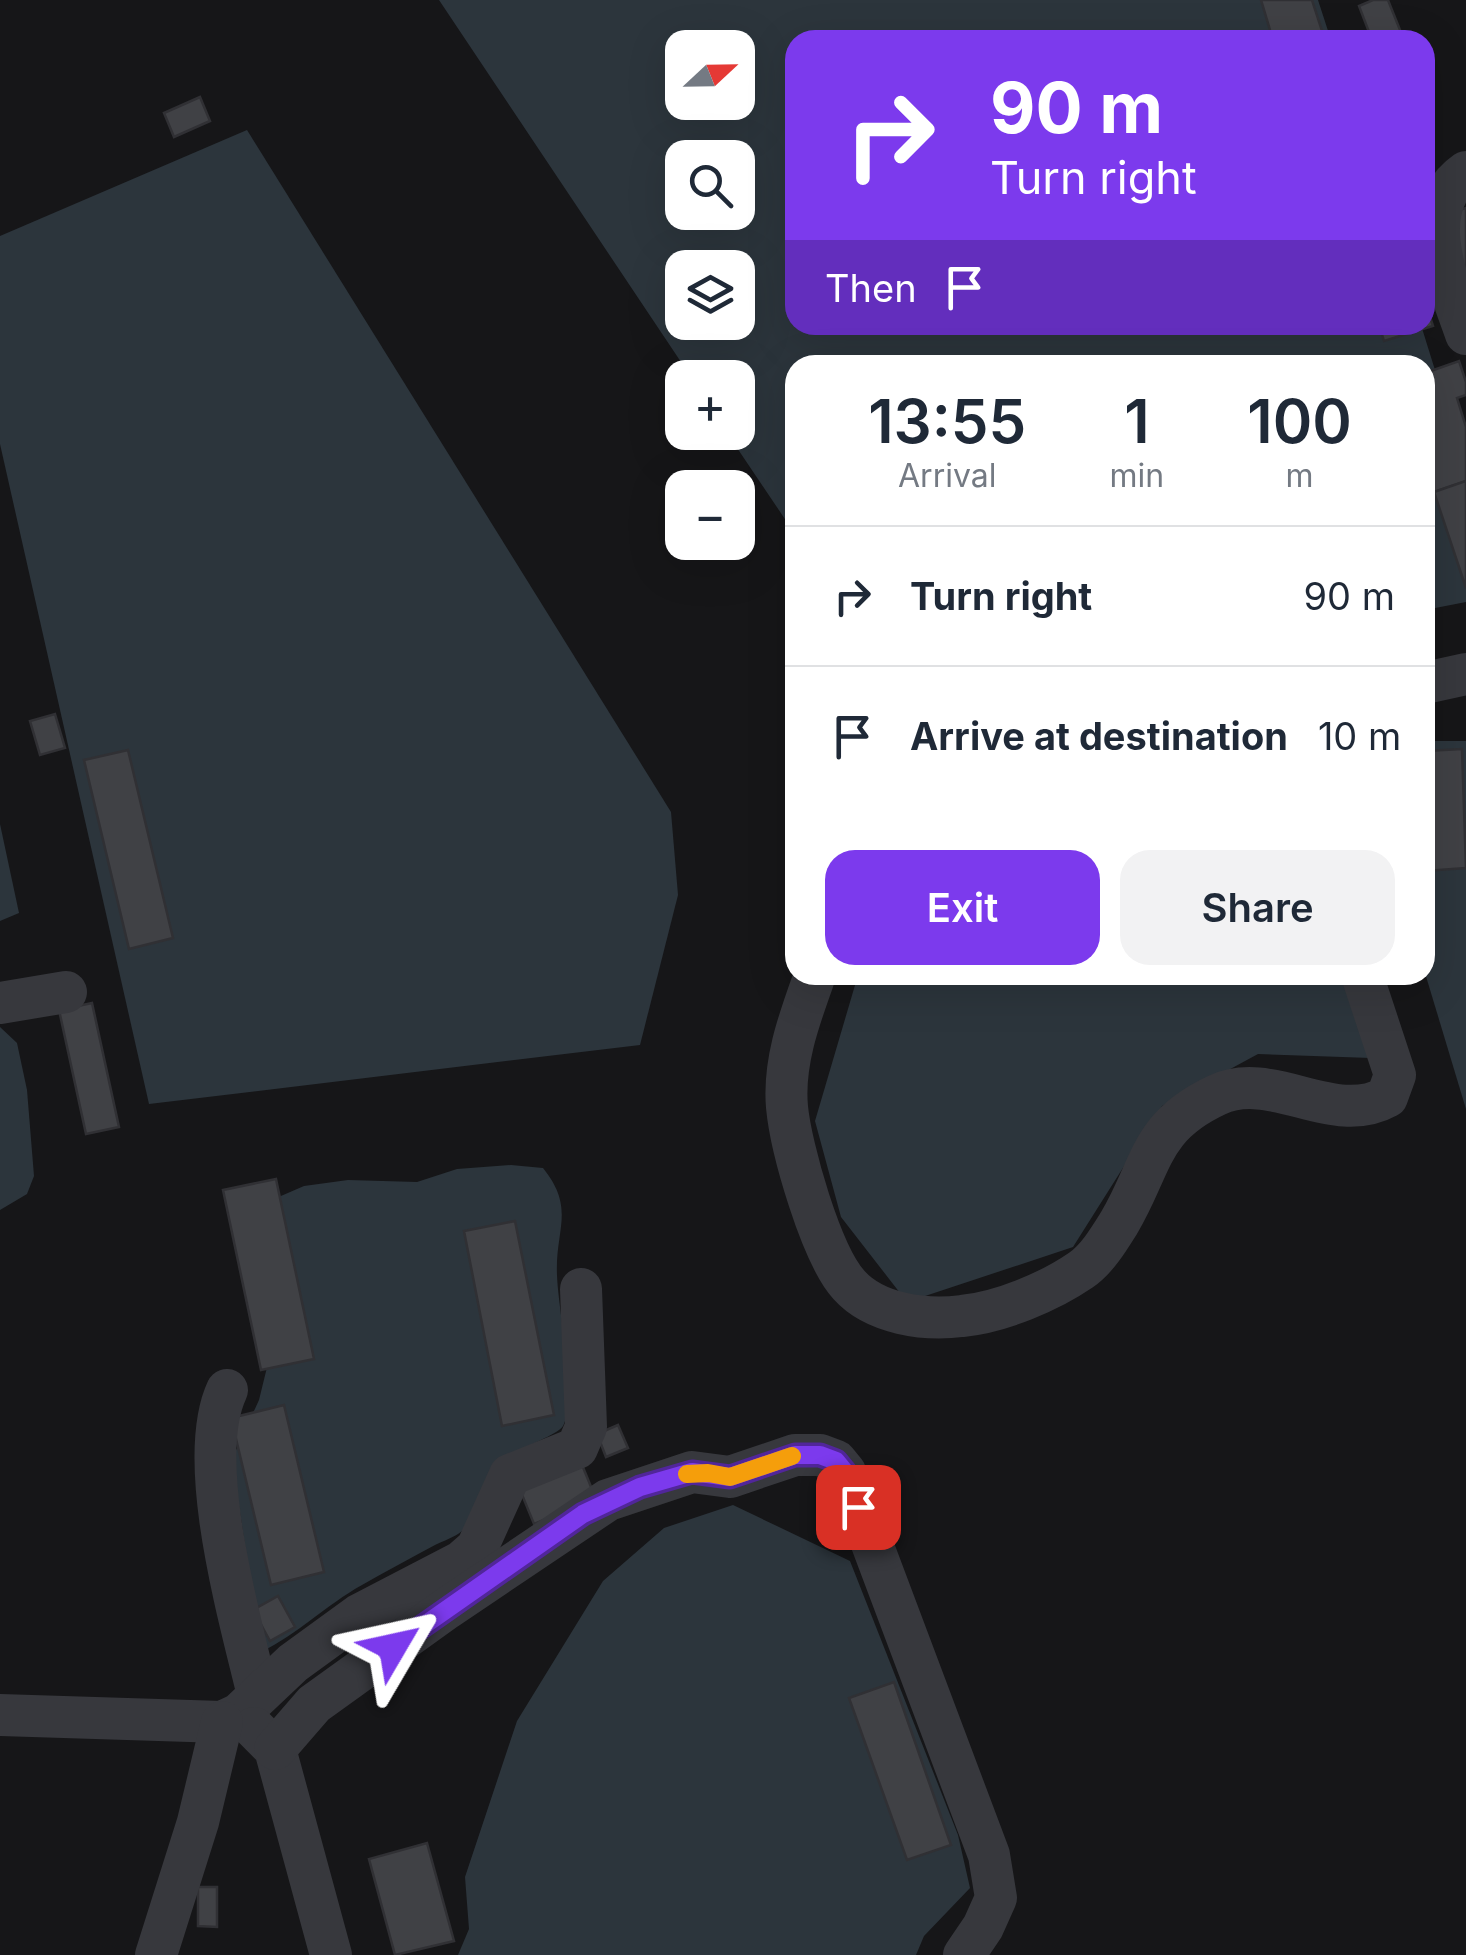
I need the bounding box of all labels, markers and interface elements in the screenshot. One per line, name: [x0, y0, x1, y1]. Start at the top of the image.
north arrow: [665, 30, 755, 120]
map controls: [665, 30, 755, 560]
text: 90 m: [990, 65, 1163, 150]
icon: right: [825, 70, 955, 200]
button: search: [665, 140, 755, 230]
text: Turn right: [990, 150, 1197, 205]
button: layers: [665, 250, 755, 340]
icon: arrive: [937, 260, 992, 315]
text: Then: [825, 265, 917, 311]
button: +: [665, 360, 755, 450]
text: 13:55: [868, 385, 1026, 457]
text: 1: [1124, 385, 1150, 457]
text: 100: [1247, 385, 1352, 457]
text: Arrival: [898, 456, 996, 495]
text: min: [1109, 456, 1164, 495]
text: m: [1286, 456, 1314, 495]
button: −: [665, 470, 755, 560]
icon: right: [825, 569, 880, 624]
text: Turn right: [910, 573, 1092, 619]
text: 90 m: [1303, 573, 1395, 619]
icon: arrive: [825, 709, 880, 764]
text: Arrive at destination: [910, 713, 1288, 759]
text: 10 m: [1318, 713, 1401, 759]
button: Exit: [825, 850, 1100, 965]
button: Share: [1120, 850, 1395, 965]
pin: [816, 1465, 901, 1550]
icon: arrive: [831, 1480, 886, 1535]
position arrow: [341, 1595, 445, 1699]

